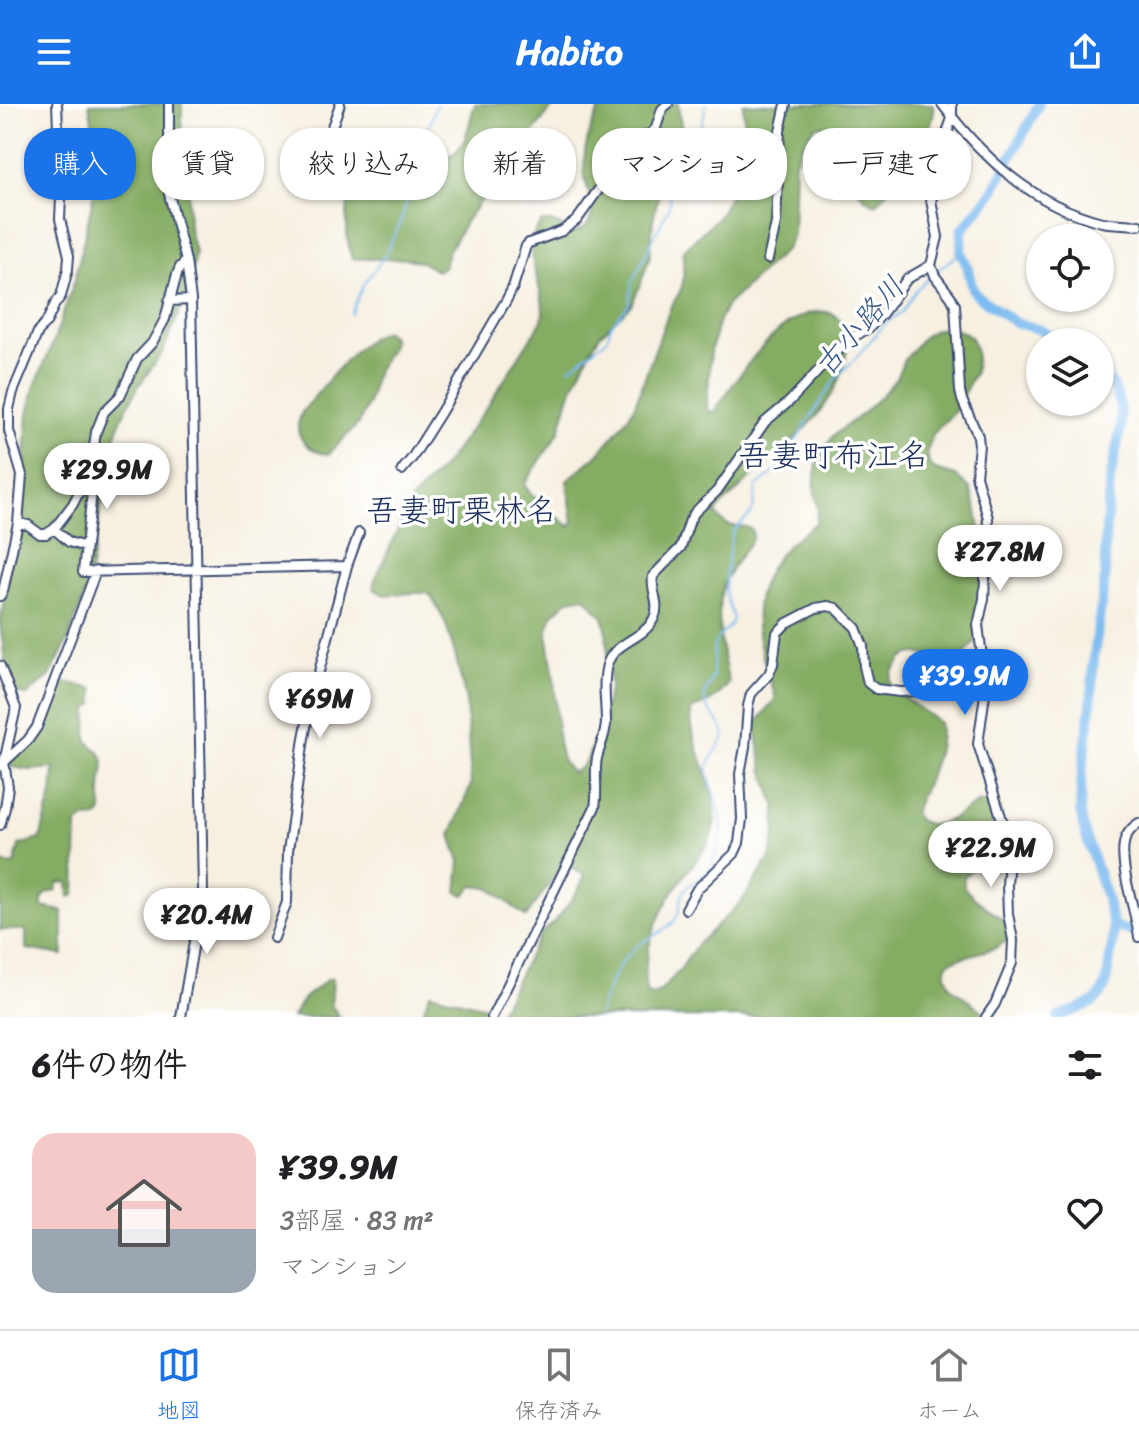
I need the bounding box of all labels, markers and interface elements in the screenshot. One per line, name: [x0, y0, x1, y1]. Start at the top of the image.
text: Habito: [516, 20, 623, 84]
icon: menu: [32, 30, 76, 74]
icon: share: [1063, 30, 1107, 74]
chip: 購入: [24, 128, 136, 200]
chip: 賃貸: [152, 128, 264, 200]
chip: 絞り込み: [280, 128, 448, 200]
chip: 新着: [464, 128, 576, 200]
chip: マンション: [592, 128, 787, 200]
chip: 一戸建て: [803, 128, 971, 200]
map controls: [1026, 224, 1114, 416]
button: locate: [1026, 224, 1114, 312]
water label: 古小路川: [799, 263, 919, 389]
button: layers: [1026, 328, 1114, 416]
district label: 吾妻町布江名: [738, 427, 930, 484]
pin: ¥29.9M: [42, 443, 172, 511]
text: ¥29.9M: [62, 446, 152, 492]
district label: 吾妻町栗林名: [366, 482, 558, 539]
pin: ¥27.8M: [935, 525, 1065, 593]
text: ¥27.8M: [955, 528, 1045, 574]
pin: ¥39.9M: [900, 649, 1030, 717]
text: ¥39.9M: [920, 652, 1010, 698]
pin: ¥69M: [273, 672, 367, 740]
text: ¥69M: [287, 675, 353, 721]
pin: ¥22.9M: [926, 821, 1056, 889]
text: ¥22.9M: [946, 824, 1036, 870]
pin: ¥20.4M: [142, 888, 272, 956]
text: ¥20.4M: [161, 891, 253, 937]
text: 6件の物件: [32, 1035, 187, 1095]
icon: filters: [1063, 1043, 1107, 1087]
text: ¥39.9M: [280, 1137, 397, 1197]
icon: home: [96, 1165, 192, 1261]
icon: heart: [1063, 1191, 1107, 1235]
text: 3部屋 · 83 m²: [280, 1197, 434, 1243]
text: マンション: [280, 1243, 409, 1289]
tab: 地図: [157, 1343, 201, 1430]
tab: 保存済み: [515, 1343, 603, 1430]
tab: ホーム: [917, 1343, 982, 1430]

